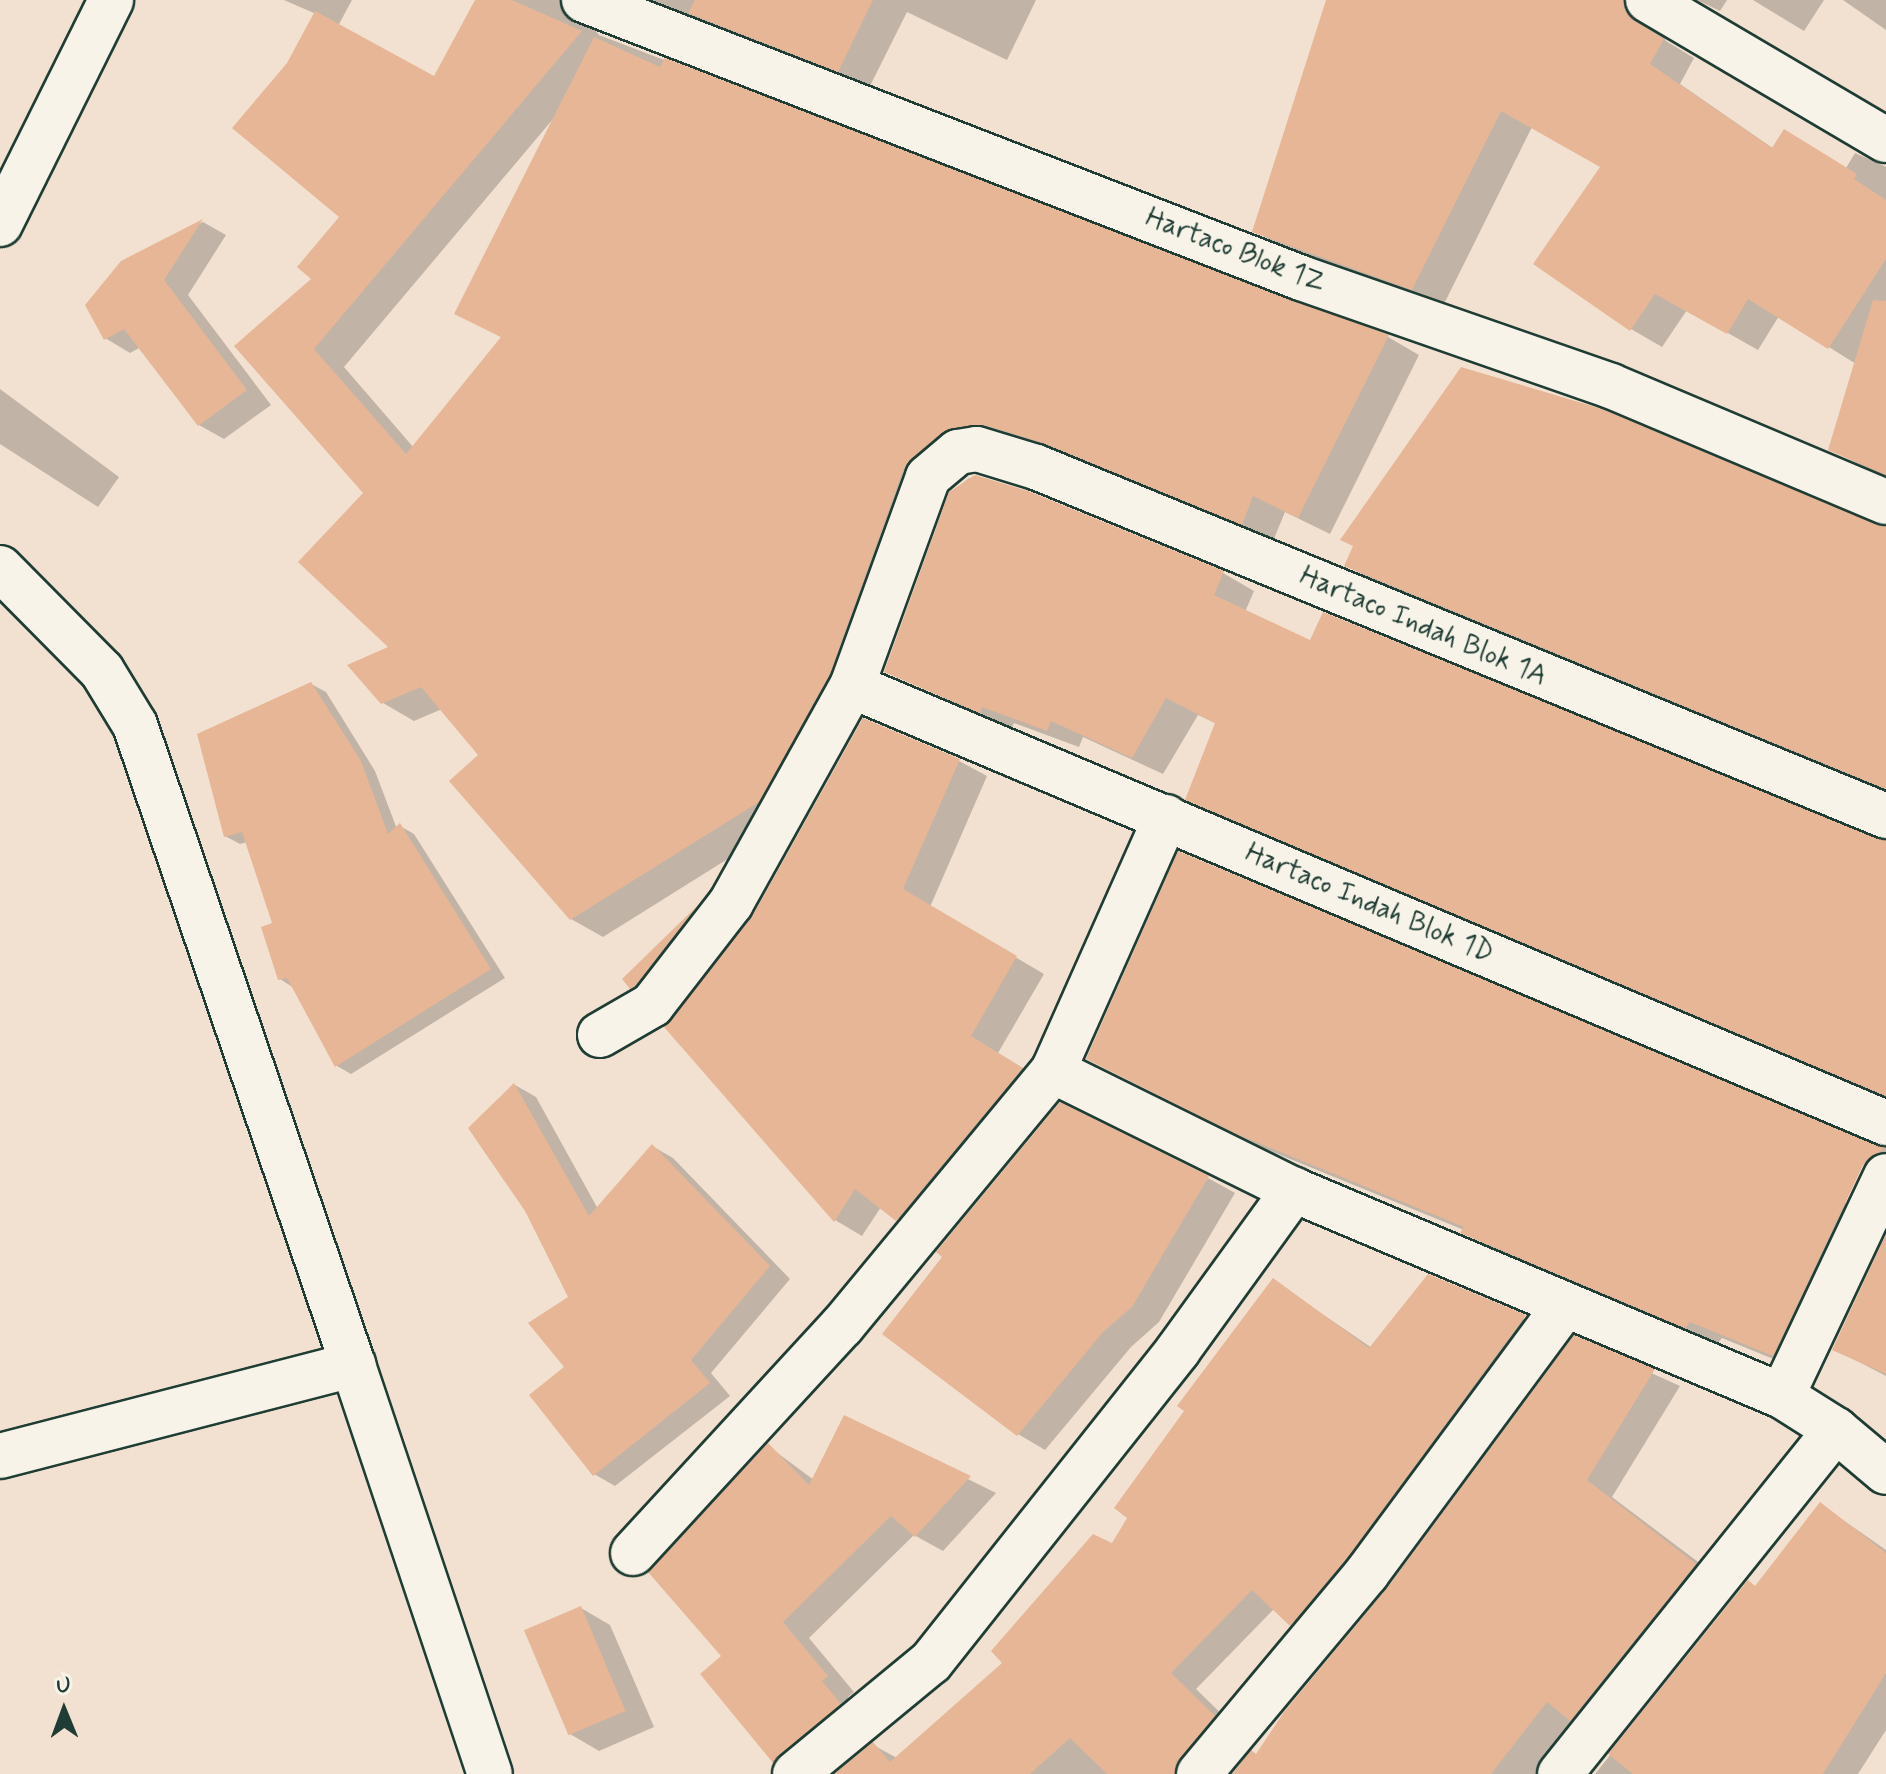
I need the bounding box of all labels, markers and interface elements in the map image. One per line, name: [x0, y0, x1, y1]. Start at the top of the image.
street label: Hartaco Blok 1Z: [1140, 201, 1330, 301]
street label: Hartaco Indah Blok 1A: [1294, 560, 1552, 694]
street label: Hartaco Indah Blok 1D: [1240, 837, 1498, 971]
north arrow: [24, 1670, 104, 1750]
text: U: [56, 1672, 71, 1700]

